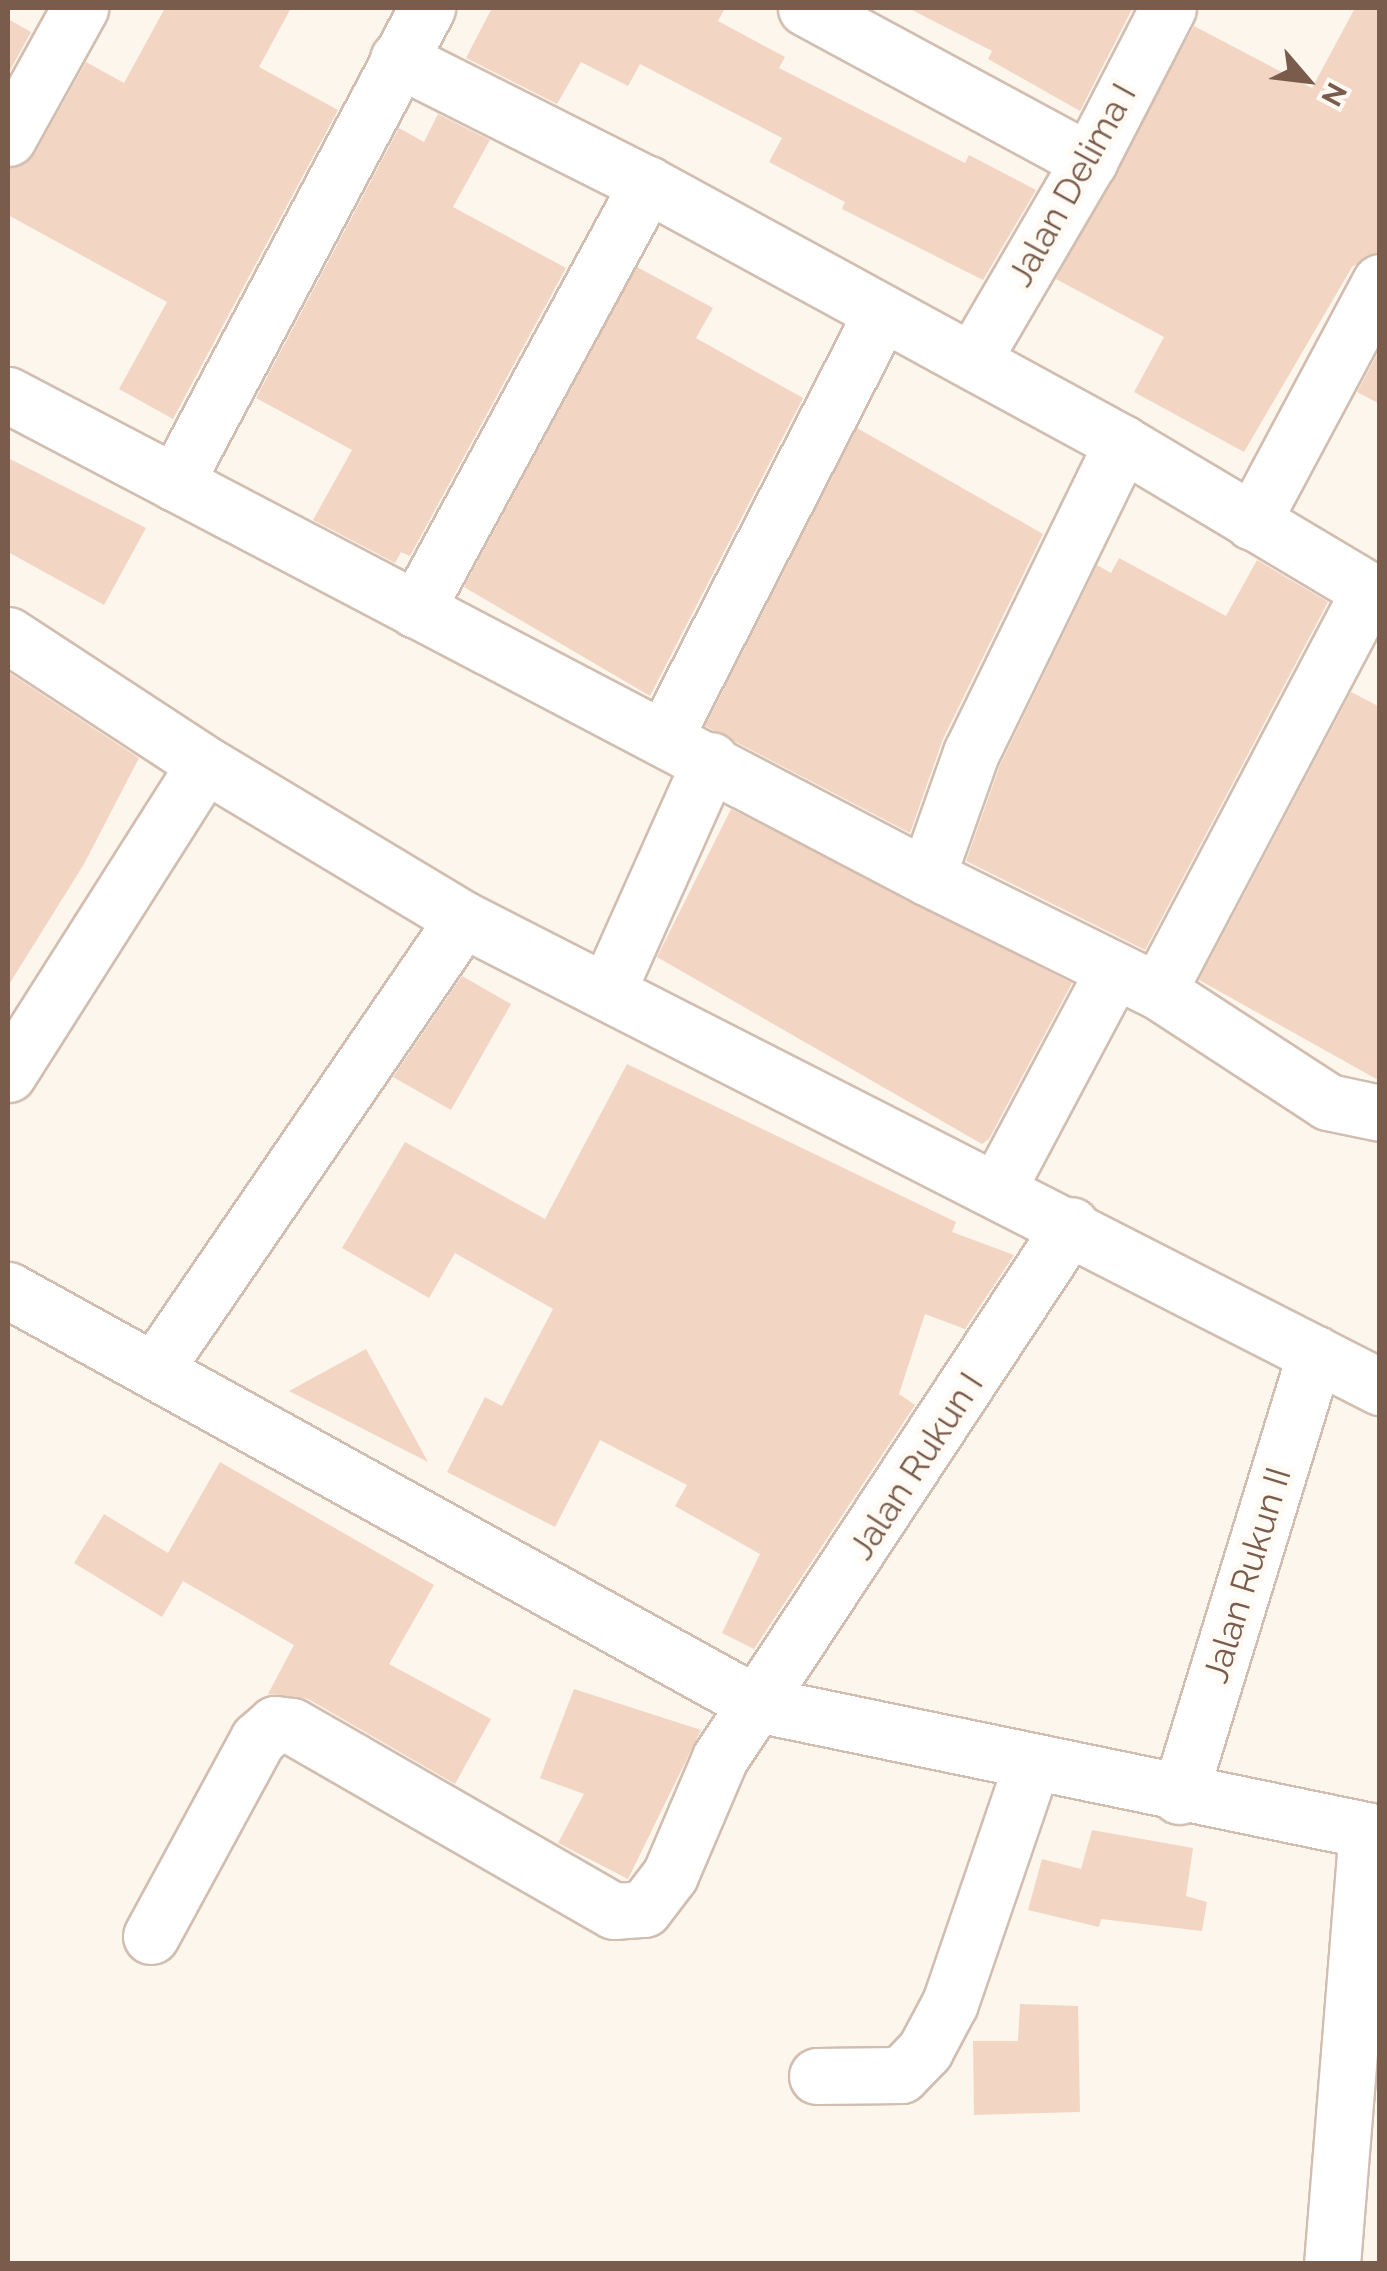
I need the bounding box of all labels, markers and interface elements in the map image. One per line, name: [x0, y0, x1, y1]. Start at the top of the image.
north arrow: [1257, 30, 1357, 130]
street label: Jalan Delima I: [999, 76, 1145, 294]
text: N: [1314, 77, 1354, 112]
street label: Jalan Rukun I: [840, 1365, 992, 1567]
street label: Jalan Rukun II: [1194, 1462, 1300, 1688]

